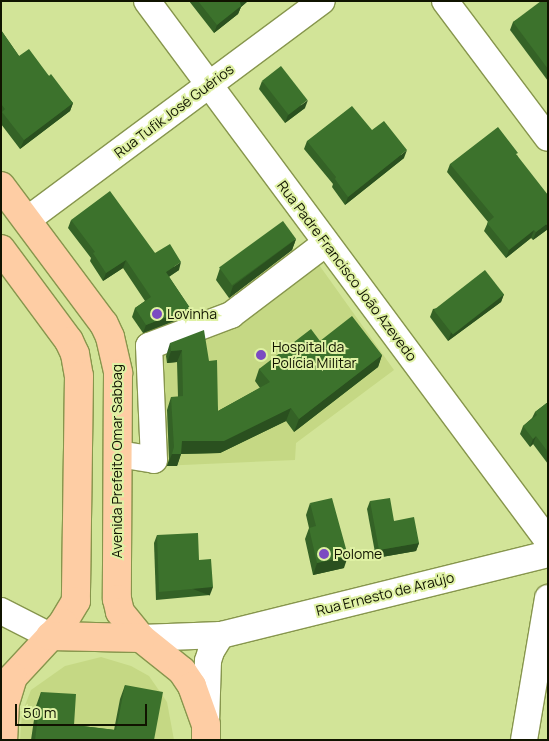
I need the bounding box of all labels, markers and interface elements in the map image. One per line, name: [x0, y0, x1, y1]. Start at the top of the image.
street label: Rua Tufik José Guérios: [111, 61, 237, 161]
street label: Rua Padre Francisco João Azevedo: [274, 178, 420, 364]
place label: Lovinha: [167, 306, 217, 322]
marker: Lovinha: [151, 308, 163, 320]
place label: Hospital da Polícia Militar: [272, 339, 357, 372]
marker: Hospital da Polícia Militar: [254, 348, 268, 362]
street label: Avenida Prefeito Omar Sabbag: [109, 364, 125, 558]
place label: Polome: [334, 546, 382, 562]
marker: Polome: [318, 548, 330, 560]
street label: Rua Ernesto de Araújo: [314, 569, 456, 619]
scale bar: [18, 694, 150, 726]
text: 50 m: [23, 702, 57, 723]

